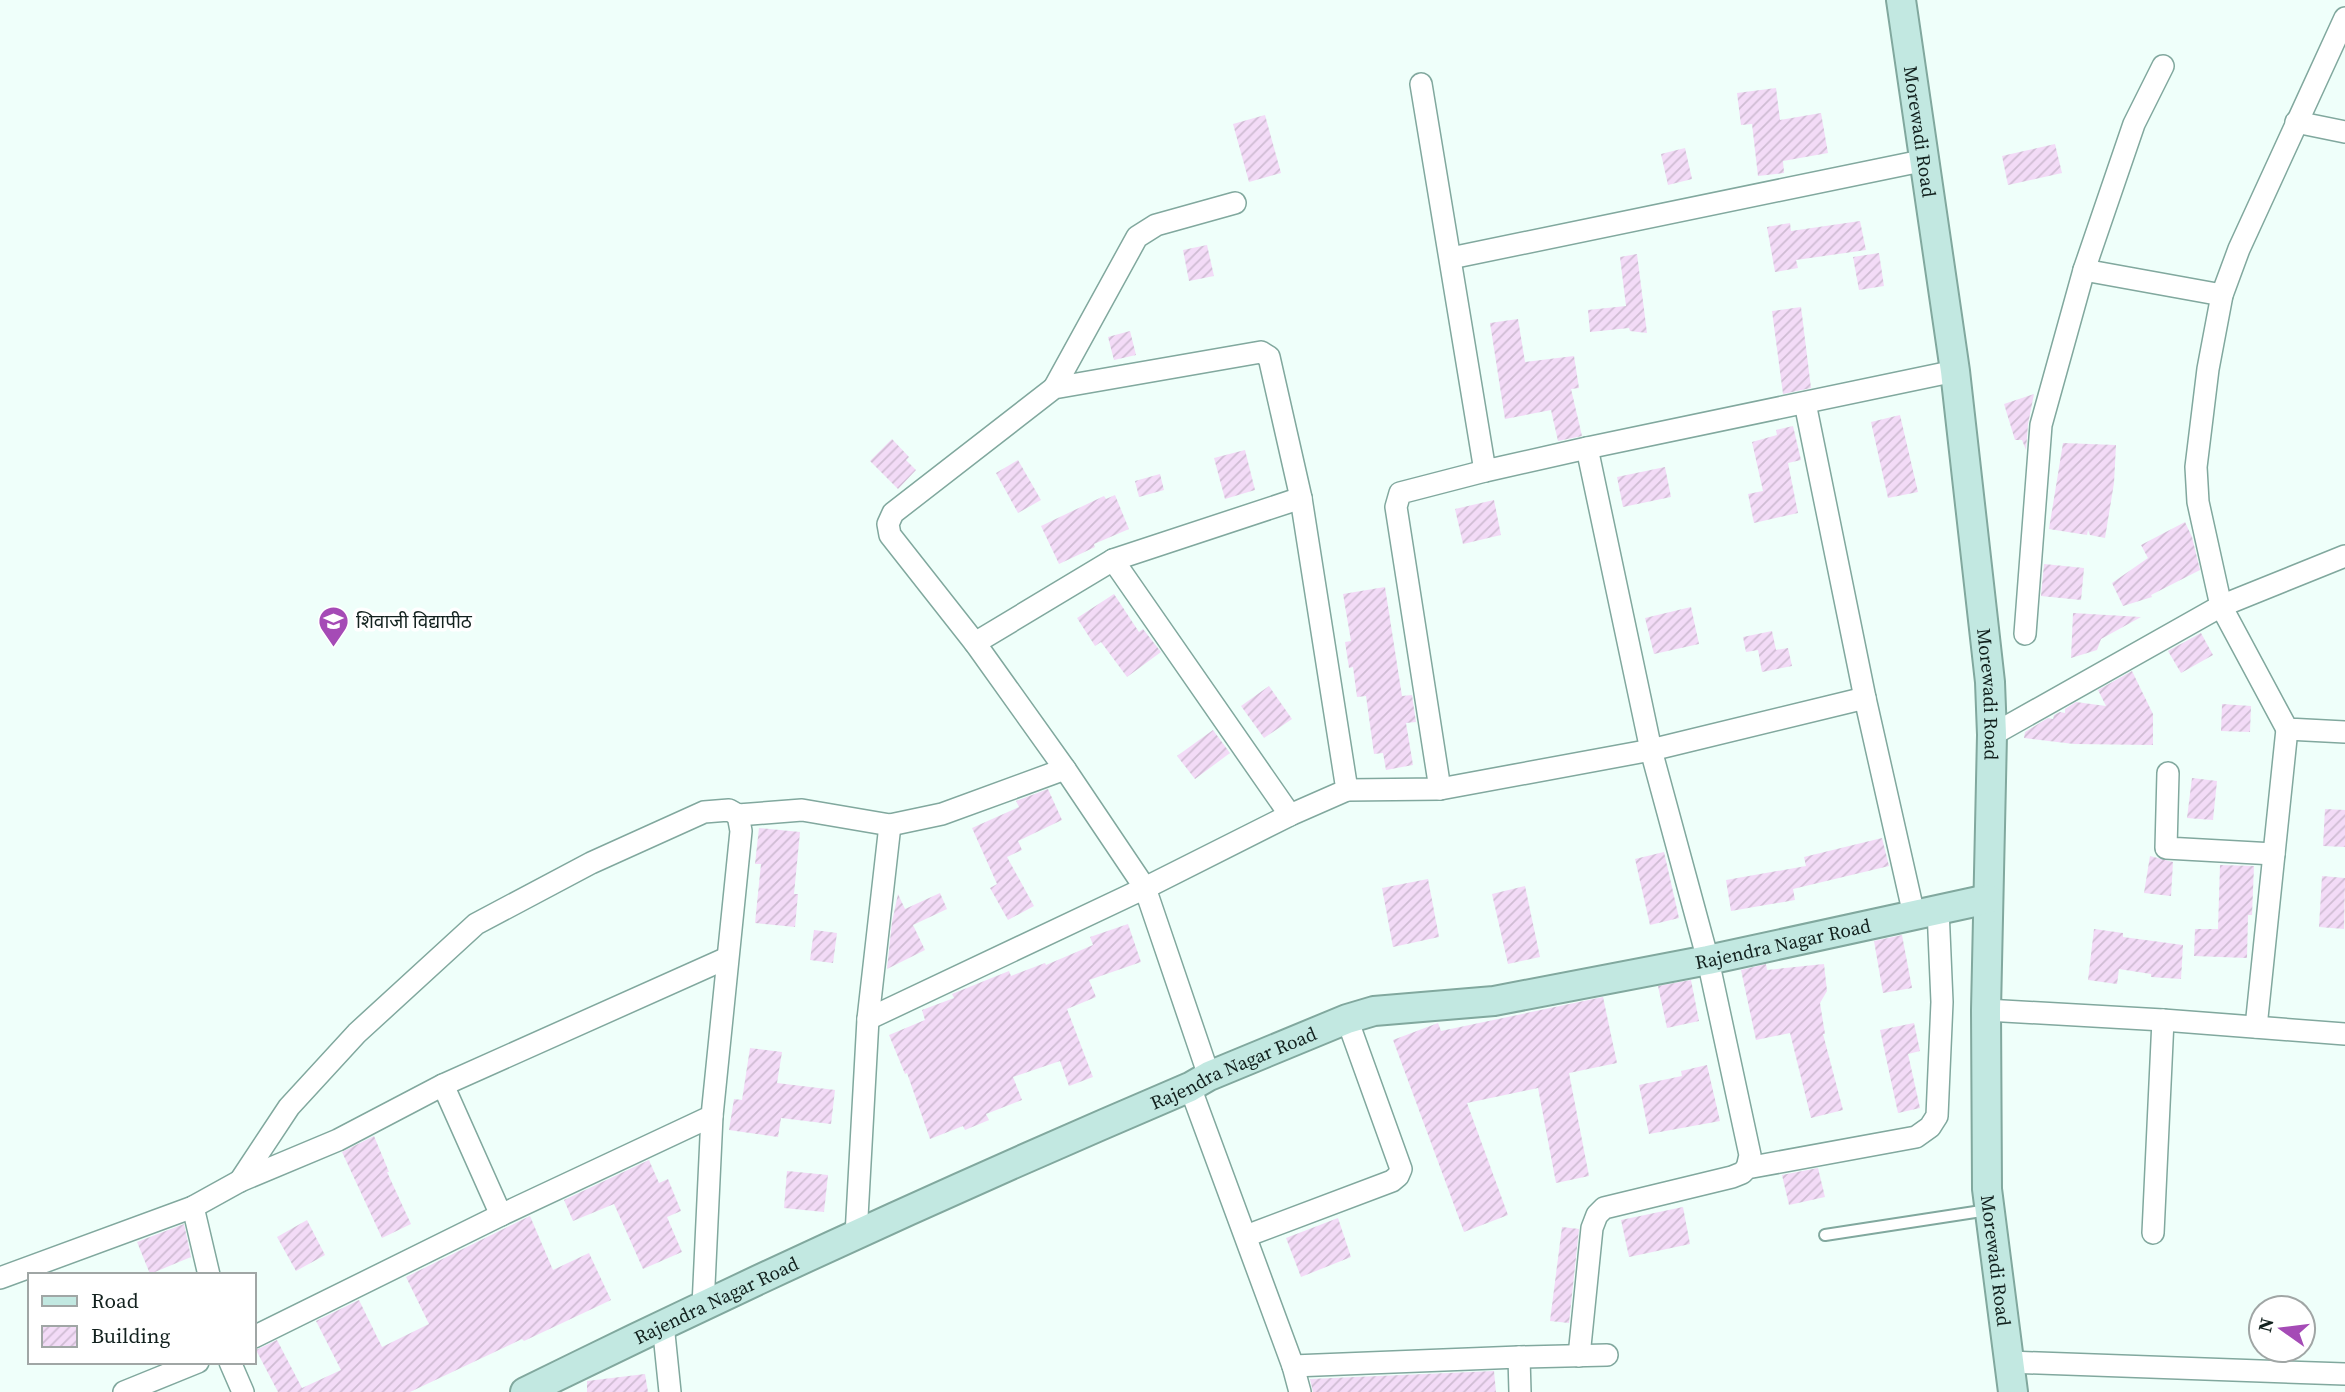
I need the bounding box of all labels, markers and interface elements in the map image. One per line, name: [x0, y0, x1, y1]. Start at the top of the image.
street label: Morewadi Road: [1898, 64, 1943, 199]
school or university icon: शिवाजी विद्यापीठ: [316, 604, 350, 648]
place label: शिवाजी विद्यापीठ: [356, 608, 473, 634]
street label: Morewadi Road: [1971, 627, 2005, 761]
street label: Rajendra Nagar Road: [1693, 912, 1873, 975]
street label: Rajendra Nagar Road: [1146, 1020, 1320, 1116]
street label: Morewadi Road: [1975, 1193, 2017, 1328]
street label: Rajendra Nagar Road: [629, 1250, 803, 1350]
legend: [28, 1273, 256, 1364]
text: Road: [91, 1286, 139, 1315]
north arrow: [2247, 1294, 2317, 1364]
text: N: [2251, 1315, 2280, 1335]
text: Building: [91, 1321, 170, 1350]

